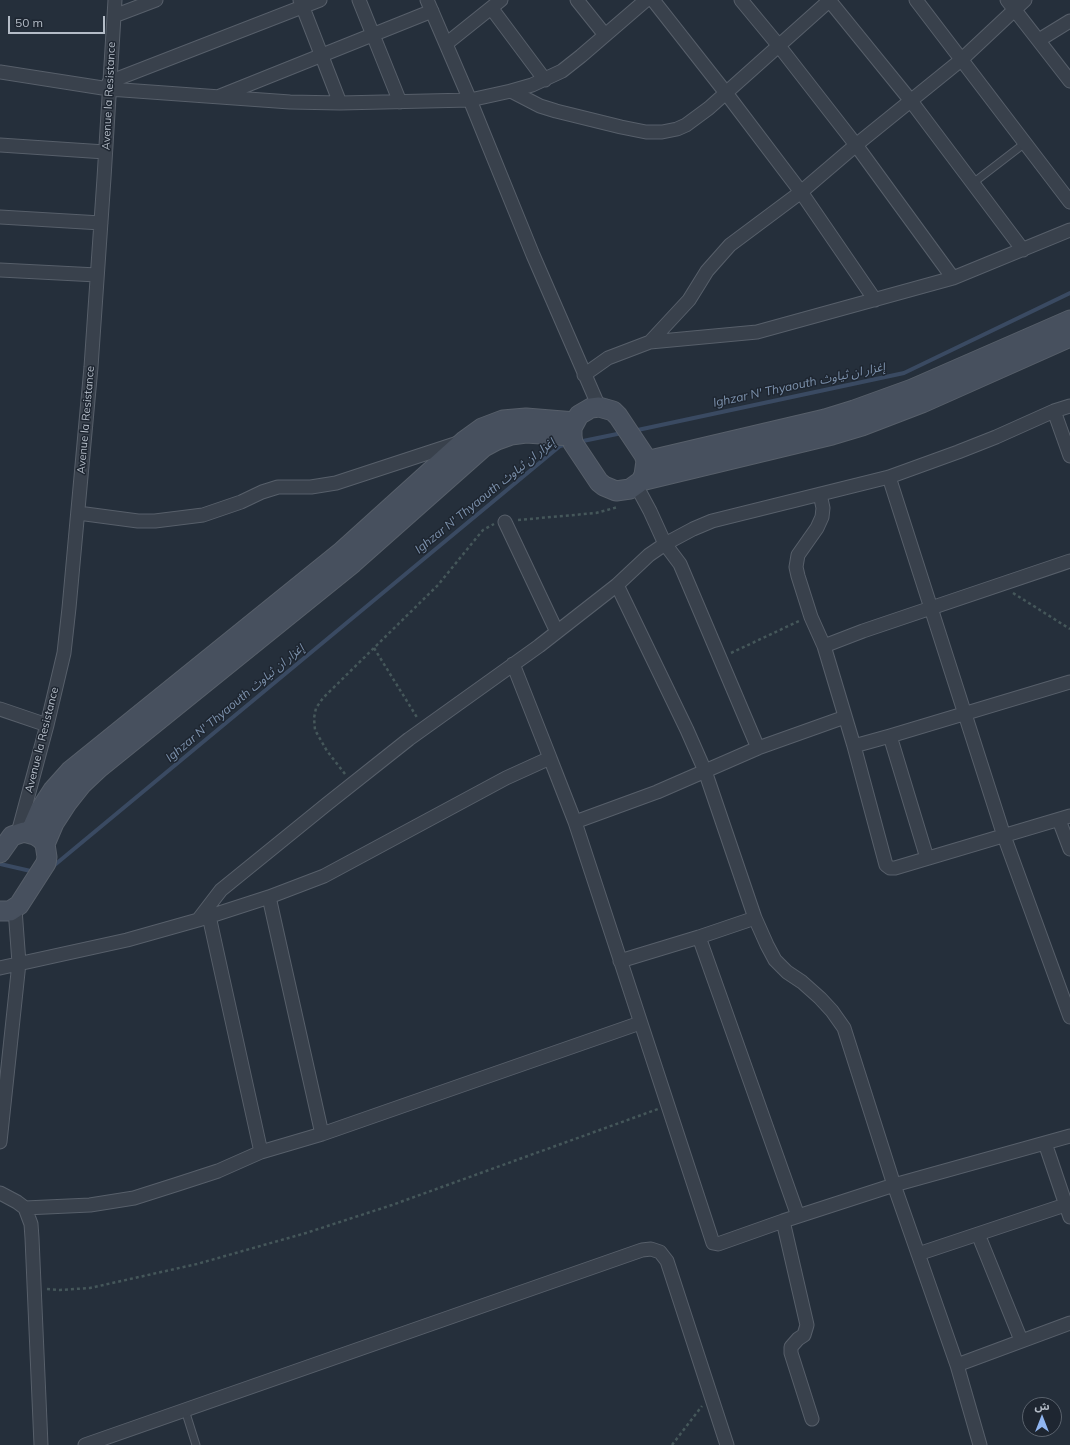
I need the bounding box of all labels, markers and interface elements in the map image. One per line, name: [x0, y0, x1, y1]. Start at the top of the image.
scale bar: [10, 8, 107, 34]
text: 50 m: [15, 15, 43, 30]
street label: Avenue la Resistance: [100, 42, 118, 150]
water label: Ighzar N' Thyaouth إغزار ان ثياوث: [712, 360, 886, 410]
street label: Avenue la Resistance: [75, 365, 97, 475]
water label: Ighzar N' Thyaouth إغزار ان ثياوث: [412, 435, 558, 557]
water label: Ighzar N' Thyaouth إغزار ان ثياوث: [163, 641, 307, 765]
street label: Avenue la Resistance: [22, 686, 62, 794]
north arrow: [1022, 1397, 1062, 1437]
text: ش: [1034, 1399, 1050, 1413]

